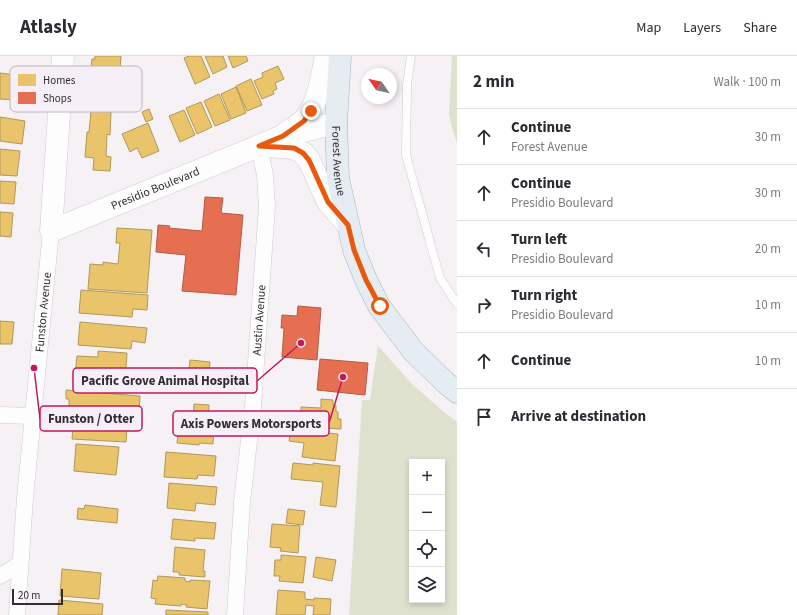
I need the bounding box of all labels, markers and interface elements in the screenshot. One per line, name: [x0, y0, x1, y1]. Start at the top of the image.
text: Atlasly: [20, 14, 77, 41]
text: Map: [636, 18, 661, 38]
text: Layers: [683, 18, 721, 38]
text: Share: [743, 18, 777, 38]
legend: [10, 66, 142, 112]
north arrow: [361, 68, 397, 104]
text: 2 min: [473, 70, 514, 94]
text: Homes: [43, 73, 76, 88]
text: Walk · 100 m: [713, 73, 781, 91]
text: Shops: [43, 91, 72, 106]
route end: [302, 102, 320, 120]
text: Continue: [511, 117, 571, 138]
street label: Forest Avenue: [328, 125, 350, 198]
icon: ahead: [473, 126, 495, 148]
text: 30 m: [755, 128, 781, 146]
text: Forest Avenue: [511, 138, 587, 156]
street label: Presidio Boulevard: [108, 163, 202, 214]
text: Continue: [511, 173, 571, 194]
icon: ahead: [473, 182, 495, 204]
text: 30 m: [755, 184, 781, 202]
text: Presidio Boulevard: [511, 194, 613, 212]
text: Turn left: [511, 229, 567, 250]
icon: left: [473, 238, 495, 260]
text: 20 m: [755, 240, 781, 258]
text: Presidio Boulevard: [511, 250, 613, 268]
street label: Funston Avenue: [31, 271, 55, 353]
street label: Austin Avenue: [248, 284, 270, 356]
text: Turn right: [511, 285, 577, 306]
icon: right: [473, 294, 495, 316]
text: 10 m: [755, 296, 781, 314]
route start: [371, 297, 389, 315]
text: Presidio Boulevard: [511, 306, 613, 324]
icon: ahead: [473, 350, 495, 372]
text: Continue: [511, 350, 571, 371]
text: 10 m: [755, 352, 781, 370]
callout: Pacific Grove Animal Hospital: [73, 368, 257, 393]
text: Pacific Grove Animal Hospital: [81, 372, 249, 390]
callout: Funston / Otter: [40, 406, 142, 431]
icon: arrive: [473, 406, 495, 428]
text: Arrive at destination: [511, 406, 646, 427]
text: Funston / Otter: [48, 410, 135, 428]
callout: Axis Powers Motorsports: [173, 411, 329, 436]
text: Axis Powers Motorsports: [180, 415, 322, 433]
map controls: [409, 459, 445, 603]
button: +: [409, 459, 445, 495]
button: −: [409, 495, 445, 531]
button: locate: [409, 531, 445, 567]
button: layers: [409, 567, 445, 603]
scale bar: [12, 587, 63, 606]
text: 20 m: [18, 588, 40, 603]

